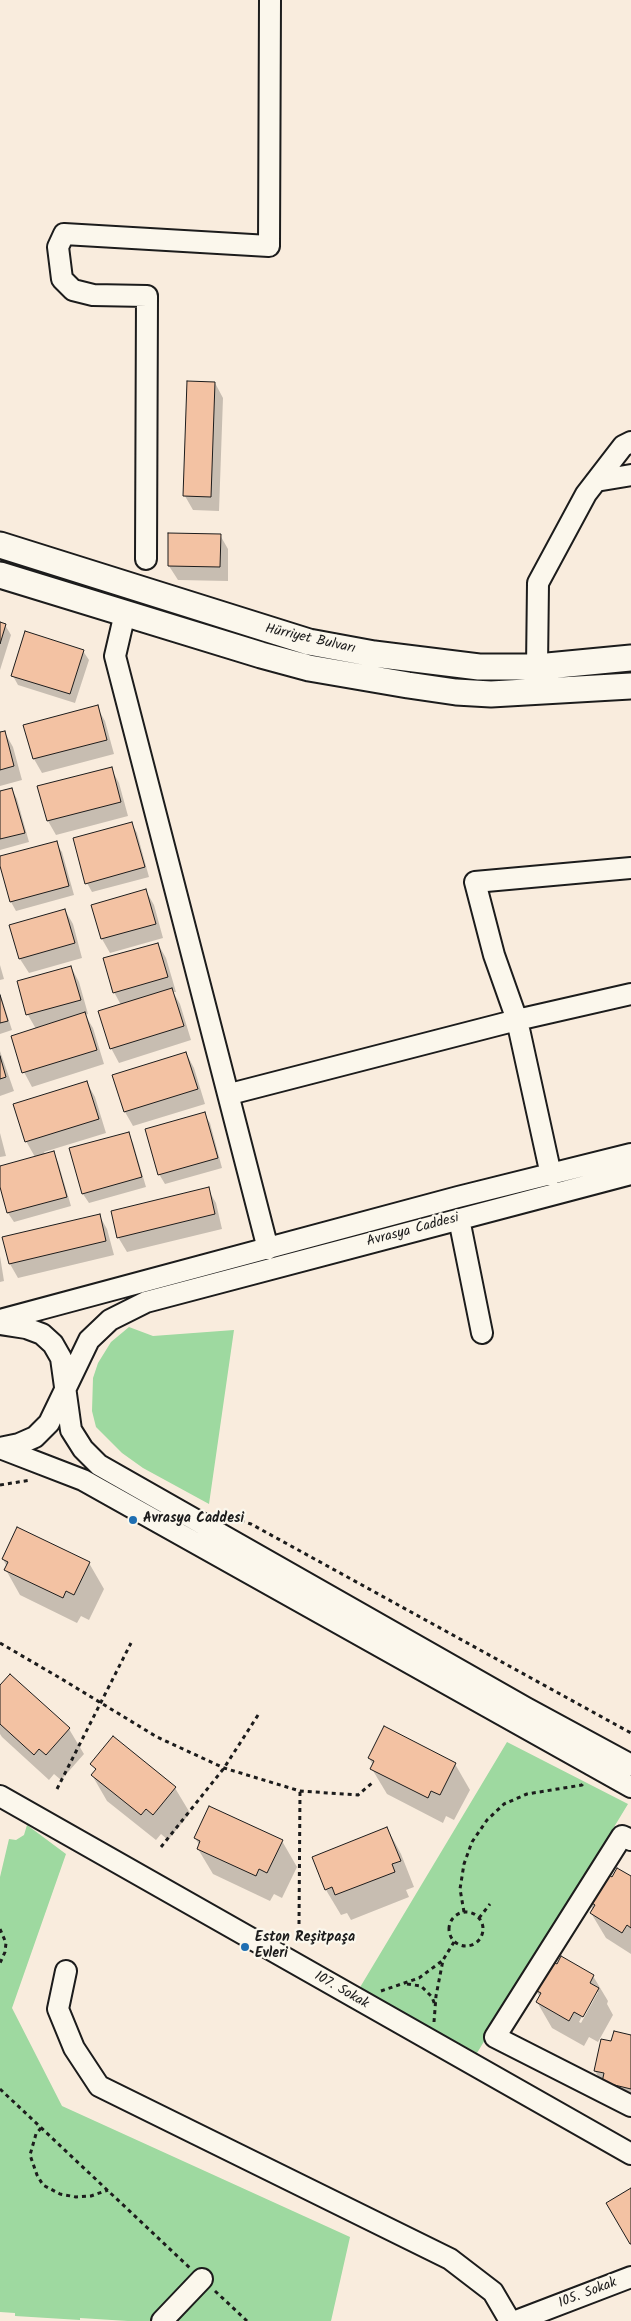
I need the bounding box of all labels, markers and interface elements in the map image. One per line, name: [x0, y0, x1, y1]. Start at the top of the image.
street label: Hürriyet Bulvarı: [263, 621, 357, 659]
street label: Avrasya Caddesi: [365, 1211, 461, 1251]
place label: Avrasya Caddesi: [143, 1512, 244, 1528]
marker: Avrasya Caddesi: [127, 1514, 139, 1526]
place label: Eston Reşitpaşa Evleri: [255, 1931, 355, 1964]
marker: Eston Reşitpaşa Evleri: [239, 1941, 251, 1953]
street label: 107. Sokak: [311, 1969, 371, 2013]
street label: 105. Sokak: [556, 2275, 620, 2313]

